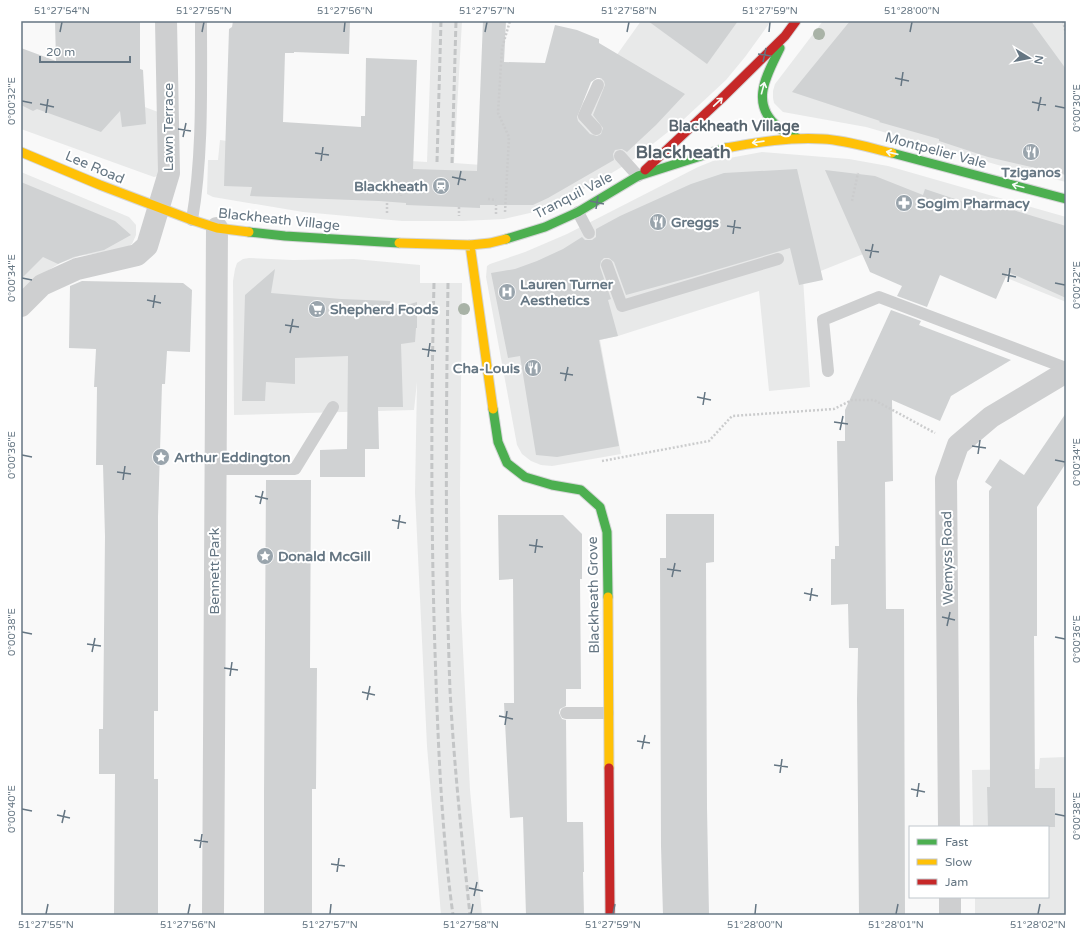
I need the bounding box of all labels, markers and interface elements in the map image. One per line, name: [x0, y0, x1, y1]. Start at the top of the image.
text: 51°27'54"N: [34, 5, 90, 17]
text: 51°27'55"N: [176, 5, 232, 17]
text: 51°27'56"N: [317, 5, 373, 17]
text: 51°27'57"N: [459, 5, 515, 17]
text: 51°27'58"N: [601, 5, 657, 17]
text: 51°27'59"N: [742, 5, 798, 17]
text: 51°28'00"N: [884, 5, 940, 17]
scale bar: [40, 38, 130, 64]
north arrow: [1009, 38, 1049, 78]
text: 20 m: [46, 45, 75, 59]
text: N: [1031, 54, 1046, 65]
text: 0°00'32"E: [6, 77, 18, 125]
one-way arrow: [760, 82, 767, 95]
street label: Lawn Terrace: [160, 83, 177, 171]
text: 0°00'30"E: [1071, 84, 1083, 132]
one-way arrow: [713, 97, 723, 107]
district label: Blackheath Village: [668, 117, 800, 136]
street label: Montpelier Vale: [883, 129, 989, 172]
one-way arrow: [752, 138, 765, 146]
district label: Blackheath: [635, 141, 731, 163]
restaurant icon: Tziganos: [1021, 142, 1041, 162]
street label: Lee Road: [63, 147, 127, 188]
one-way arrow: [886, 148, 899, 156]
place label: Tziganos: [1000, 164, 1061, 181]
street label: Tranquil Vale: [531, 168, 615, 222]
station icon: Blackheath: [431, 176, 451, 196]
place label: Blackheath: [354, 178, 428, 195]
one-way arrow: [1011, 182, 1024, 190]
pharmacy icon: Sogim Pharmacy: [894, 193, 914, 213]
place label: Sogim Pharmacy: [917, 195, 1030, 212]
street label: Blackheath Village: [217, 205, 341, 234]
restaurant icon: Greggs: [648, 212, 668, 232]
place label: Greggs: [671, 214, 719, 231]
text: 0°00'34"E: [6, 254, 18, 302]
text: 0°00'32"E: [1071, 261, 1083, 309]
place label: Lauren Turner Aesthetics: [520, 276, 614, 309]
hospital icon: Lauren Turner Aesthetics: [497, 282, 517, 302]
supermarket icon: Shepherd Foods: [307, 299, 327, 319]
place label: Shepherd Foods: [330, 301, 439, 318]
restaurant icon: Cha-Louis: [523, 358, 543, 378]
place label: Cha-Louis: [453, 360, 520, 377]
text: 0°00'36"E: [6, 431, 18, 479]
text: 0°00'34"E: [1071, 438, 1083, 486]
place icon: Arthur Eddington: [151, 447, 171, 467]
place label: Arthur Eddington: [174, 449, 291, 466]
street label: Wemyss Road: [938, 511, 957, 605]
street label: Bennett Park: [206, 527, 223, 614]
street label: Blackheath Grove: [584, 536, 603, 654]
place icon: Donald McGill: [255, 546, 275, 566]
place label: Donald McGill: [278, 548, 371, 565]
text: 0°00'38"E: [6, 608, 18, 656]
text: 0°00'36"E: [1071, 615, 1083, 663]
text: 0°00'40"E: [6, 785, 18, 833]
text: 0°00'38"E: [1071, 792, 1083, 840]
legend: [909, 826, 1049, 898]
text: Fast: [945, 835, 969, 849]
text: Slow: [945, 855, 972, 869]
text: Jam: [945, 875, 968, 889]
text: 51°27'55"N: [18, 919, 74, 931]
text: 51°27'56"N: [160, 919, 216, 931]
text: 51°27'57"N: [302, 919, 358, 931]
text: 51°27'58"N: [443, 919, 499, 931]
text: 51°27'59"N: [585, 919, 641, 931]
text: 51°28'00"N: [727, 919, 783, 931]
text: 51°28'01"N: [868, 919, 924, 931]
text: 51°28'02"N: [1010, 919, 1066, 931]

